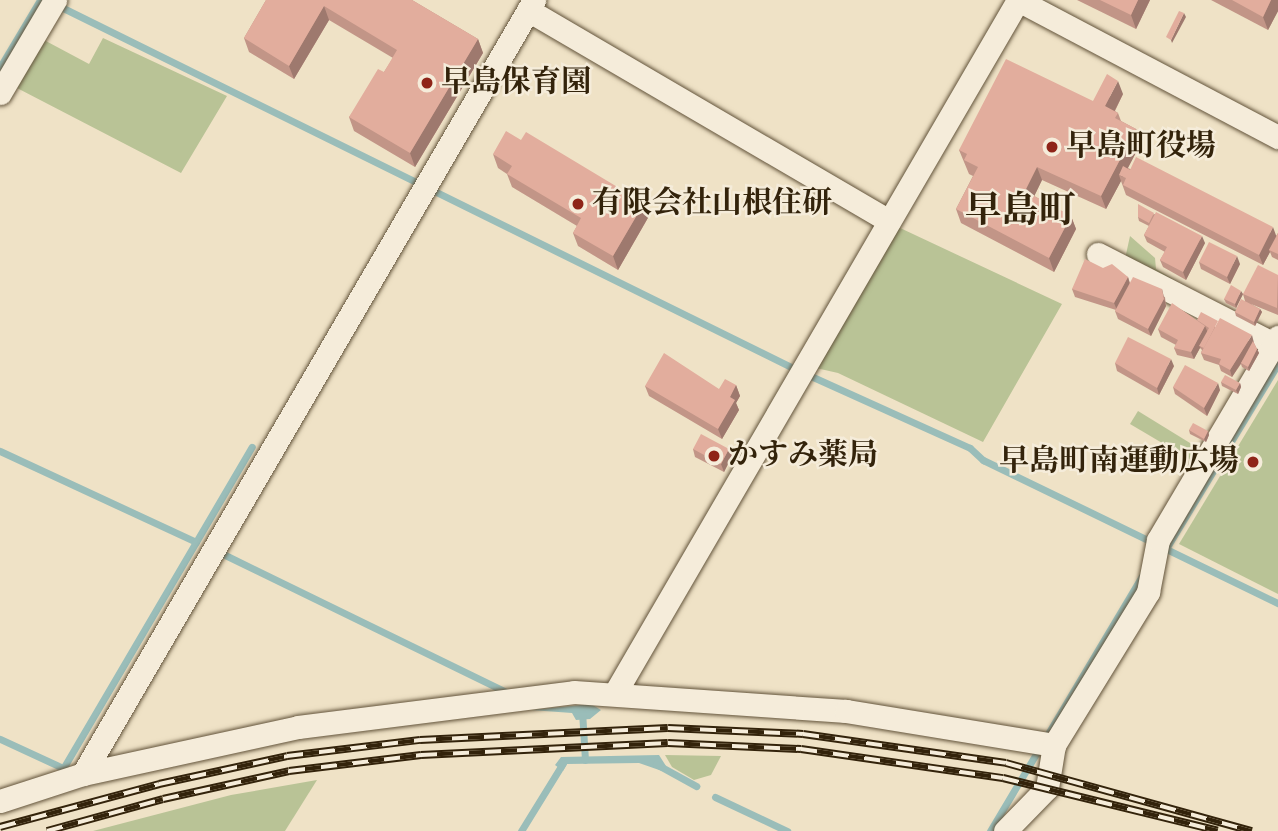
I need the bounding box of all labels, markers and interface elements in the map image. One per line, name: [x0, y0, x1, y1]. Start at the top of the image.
place label: 早島保育園: [441, 65, 591, 101]
marker: 早島保育園: [419, 75, 435, 91]
place label: 早島町役場: [1066, 129, 1216, 165]
marker: 早島町役場: [1044, 139, 1060, 155]
place label: 有限会社山根住研: [592, 186, 832, 222]
district label: 早島町: [965, 190, 1075, 234]
marker: 有限会社山根住研: [570, 196, 586, 212]
place label: かすみ薬局: [728, 438, 878, 474]
place label: 早島町南運動広場: [999, 444, 1239, 480]
marker: かすみ薬局: [706, 448, 722, 464]
marker: 早島町南運動広場: [1245, 454, 1261, 470]

